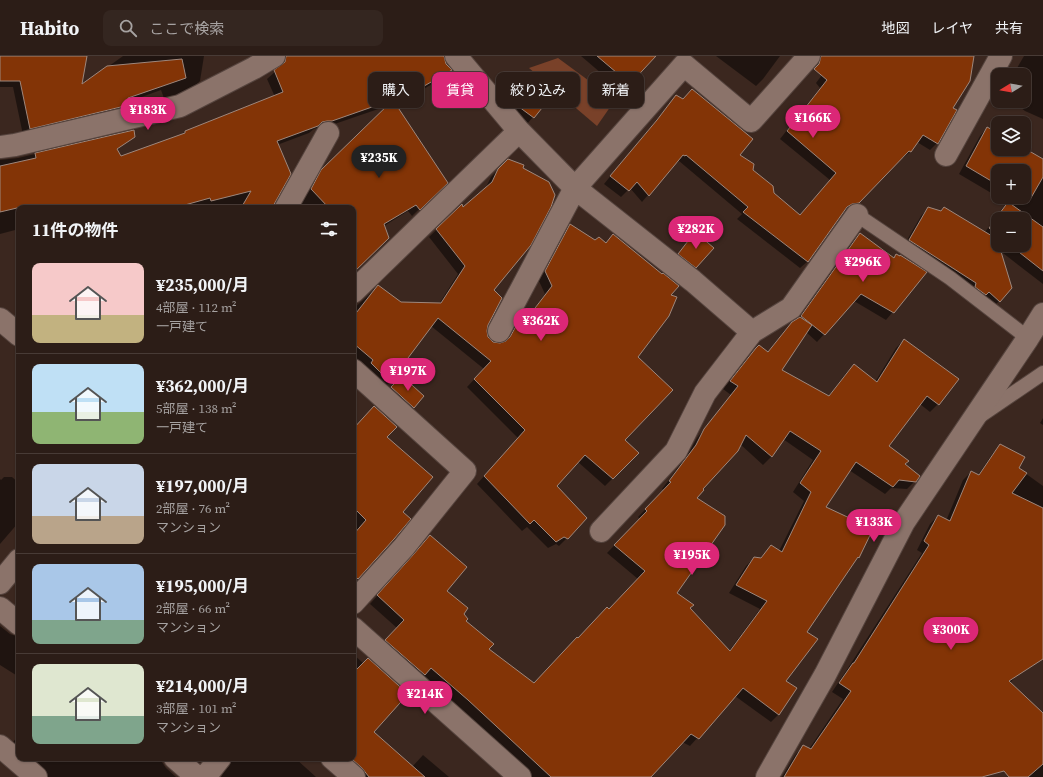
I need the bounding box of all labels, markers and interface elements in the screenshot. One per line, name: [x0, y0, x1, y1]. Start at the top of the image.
search box: [103, 10, 383, 46]
text: Habito: [20, 15, 79, 41]
icon: search: [117, 17, 139, 39]
text: ここで検索: [149, 18, 224, 39]
text: 地図: [881, 18, 909, 38]
text: レイヤ: [931, 18, 973, 38]
text: 共有: [995, 18, 1023, 38]
north arrow: [991, 68, 1031, 108]
map controls: [991, 68, 1031, 252]
chip: 購入: [368, 72, 424, 108]
chip: 賃貸: [432, 72, 488, 108]
chip: 絞り込み: [496, 72, 580, 108]
chip: 新着: [588, 72, 644, 108]
pin: ¥183K: [120, 97, 176, 131]
text: ¥183K: [129, 101, 167, 118]
pin: ¥166K: [785, 105, 841, 139]
text: ¥166K: [794, 109, 832, 126]
button: layers: [991, 116, 1031, 156]
pin: ¥235K: [351, 145, 407, 179]
text: ¥235K: [360, 149, 398, 166]
button: +: [991, 164, 1031, 204]
button: −: [991, 212, 1031, 252]
pin: ¥282K: [668, 216, 724, 250]
text: 11件の物件: [32, 218, 118, 242]
icon: filters: [318, 218, 340, 240]
text: ¥282K: [677, 220, 715, 237]
pin: ¥296K: [835, 249, 891, 283]
text: ¥296K: [844, 253, 882, 270]
text: ¥235,000/月: [156, 273, 249, 297]
icon: home: [64, 279, 112, 327]
text: 4部屋 · 112 m²: [156, 299, 237, 316]
pin: ¥362K: [513, 308, 569, 342]
text: ¥362K: [522, 312, 560, 329]
text: 一戸建て: [156, 318, 208, 335]
pin: ¥197K: [380, 358, 436, 392]
text: ¥197K: [389, 362, 427, 379]
text: ¥362,000/月: [156, 374, 249, 398]
icon: home: [64, 380, 112, 428]
text: 5部屋 · 138 m²: [156, 400, 237, 417]
text: 一戸建て: [156, 419, 208, 436]
text: ¥197,000/月: [156, 474, 249, 498]
icon: home: [64, 480, 112, 528]
text: 2部屋 · 76 m²: [156, 500, 230, 517]
pin: ¥133K: [846, 509, 902, 543]
text: ¥133K: [855, 513, 893, 530]
text: マンション: [156, 519, 221, 536]
pin: ¥195K: [664, 542, 720, 576]
text: ¥195K: [673, 546, 711, 563]
text: ¥195,000/月: [156, 574, 249, 598]
icon: home: [64, 580, 112, 628]
text: 2部屋 · 66 m²: [156, 600, 230, 617]
pin: ¥300K: [923, 617, 979, 651]
text: マンション: [156, 619, 221, 636]
text: ¥300K: [932, 621, 970, 638]
text: ¥214,000/月: [156, 674, 249, 698]
icon: home: [64, 680, 112, 728]
pin: ¥214K: [397, 681, 453, 715]
text: ¥214K: [406, 685, 444, 702]
text: 3部屋 · 101 m²: [156, 700, 237, 717]
text: マンション: [156, 719, 221, 736]

